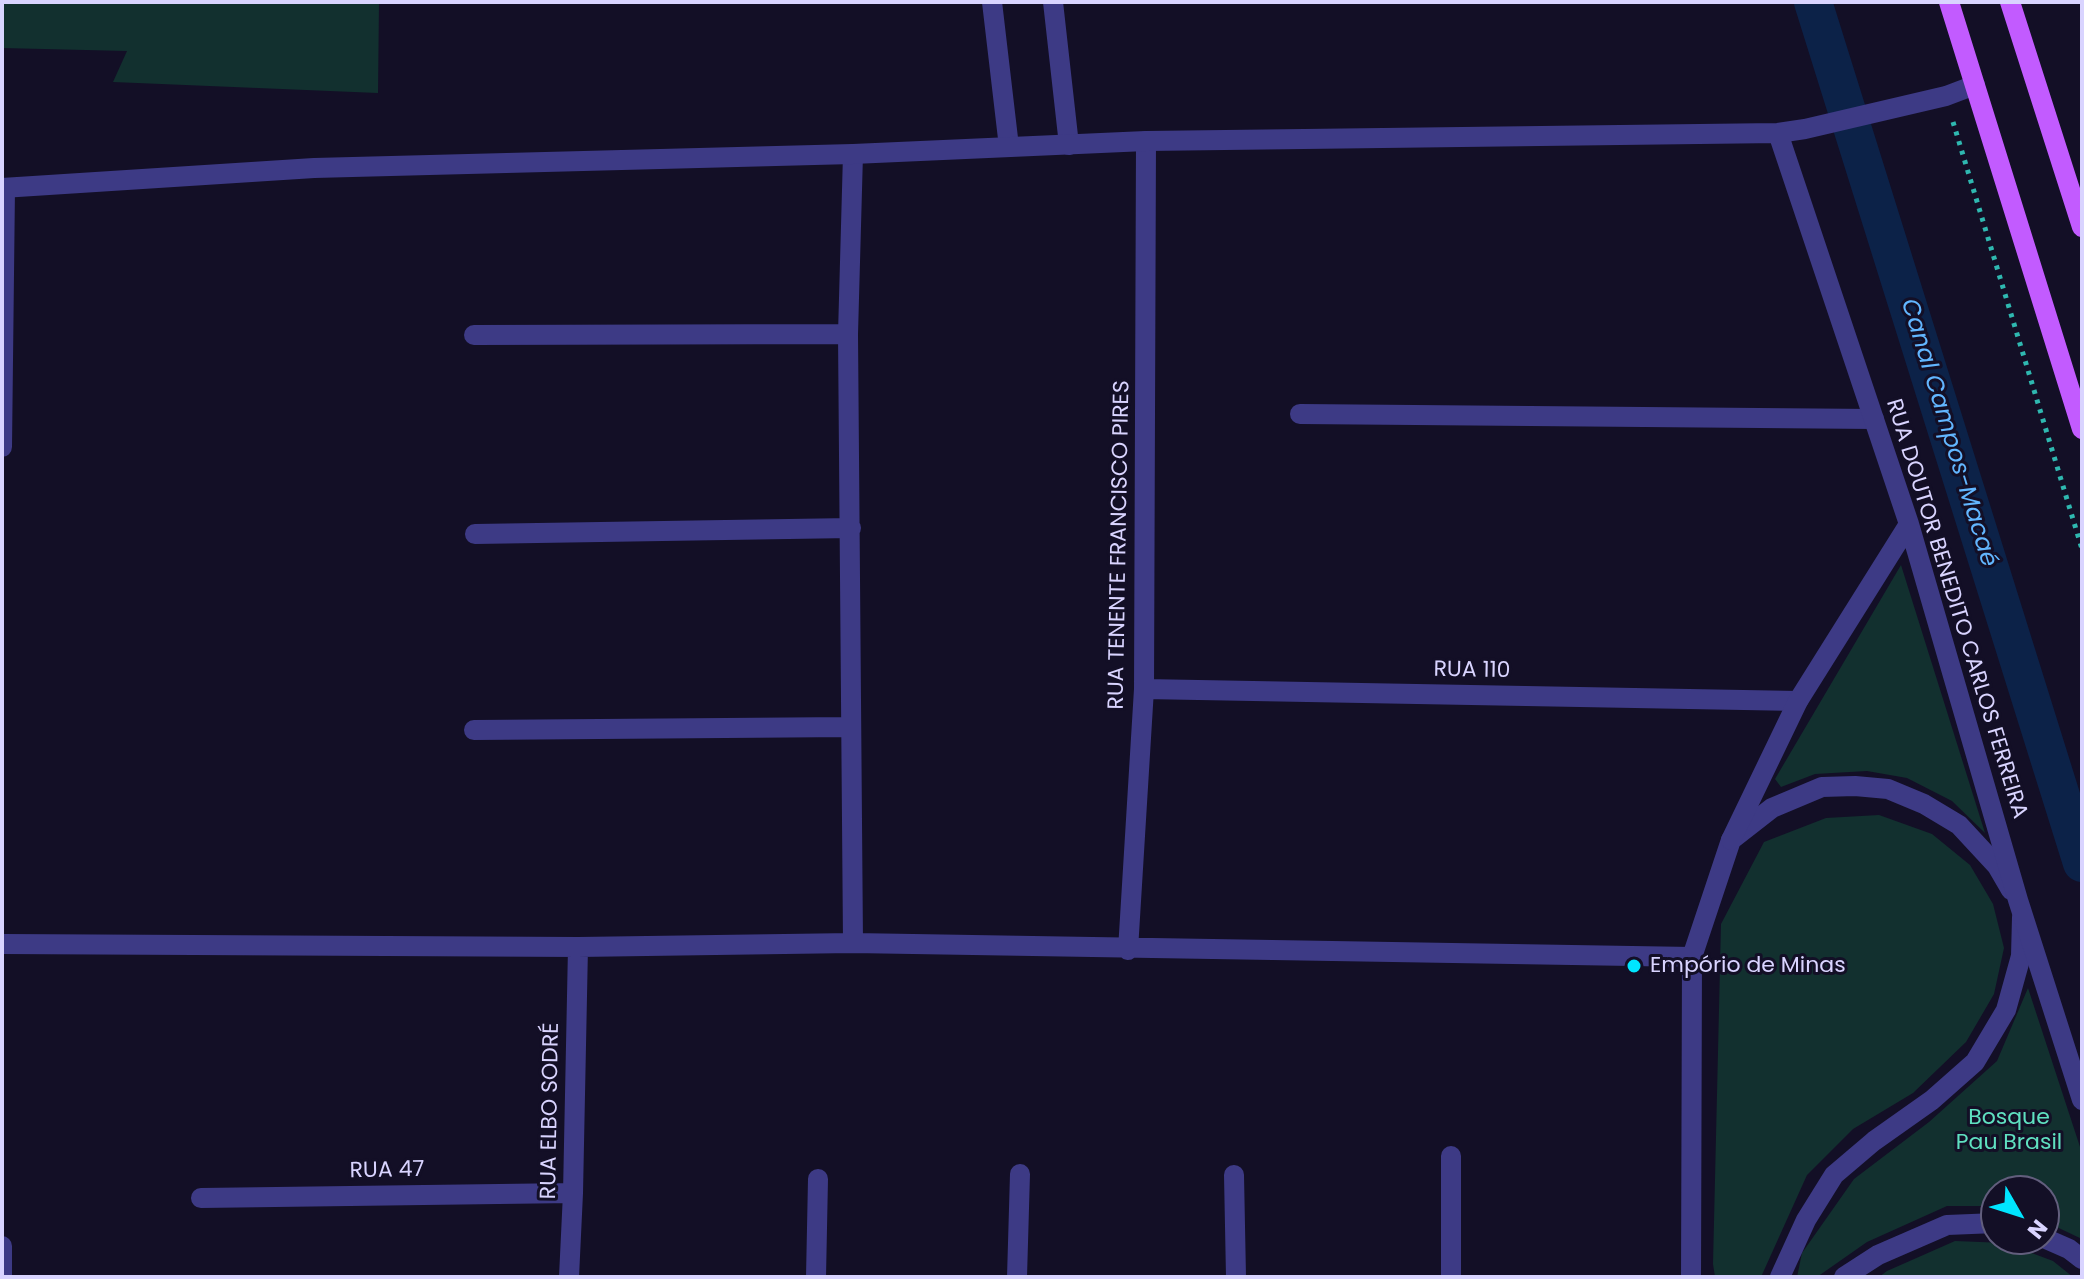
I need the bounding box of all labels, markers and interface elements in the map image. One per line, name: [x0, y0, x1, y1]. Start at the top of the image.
water label: Canal Campos-Macaé: [1893, 296, 2003, 570]
street label: RUA TENENTE FRANCISCO PIRES: [1104, 380, 1136, 710]
street label: RUA DOUTOR BENEDITO CARLOS FERREIRA: [1879, 396, 2033, 822]
street label: RUA 110: [1433, 657, 1511, 685]
place label: Empório de Minas: [1650, 953, 1846, 979]
marker: Empório de Minas: [1625, 957, 1643, 975]
street label: RUA ELBO SODRÉ: [536, 1022, 566, 1200]
park label: Bosque Pau Brasil: [1956, 1105, 2062, 1156]
street label: RUA 47: [349, 1157, 425, 1185]
north arrow: [1980, 1175, 2060, 1255]
text: N: [2020, 1213, 2055, 1245]

